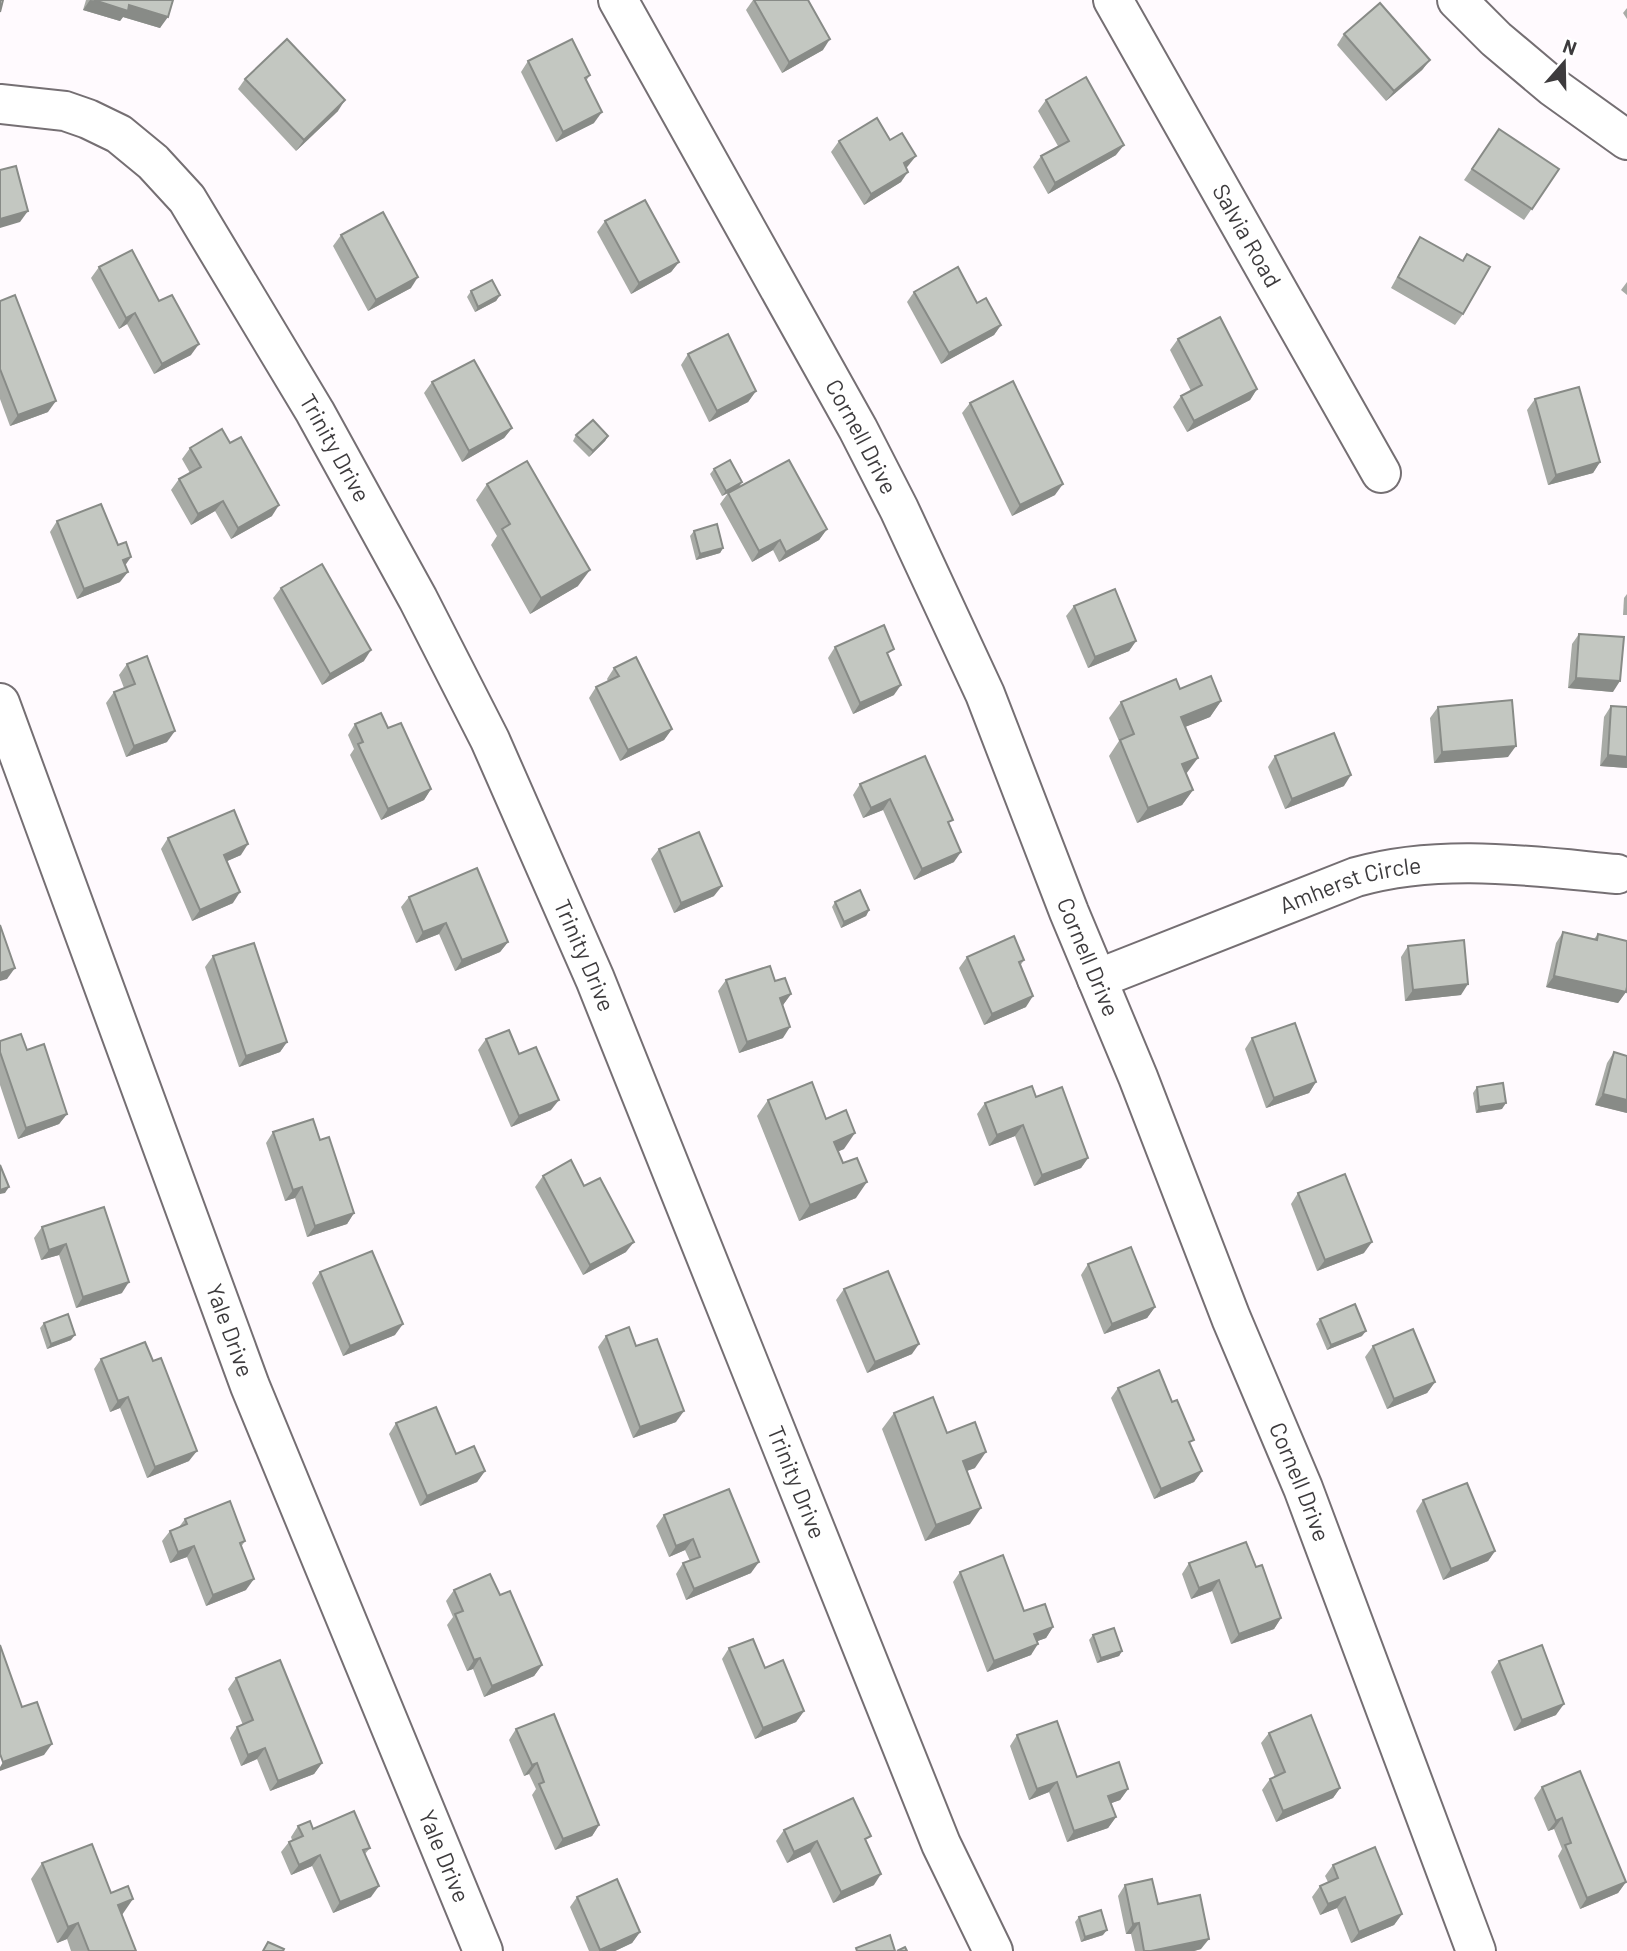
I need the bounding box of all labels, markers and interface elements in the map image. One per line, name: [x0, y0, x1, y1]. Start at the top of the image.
north arrow: [1529, 28, 1599, 98]
text: N: [1560, 34, 1580, 60]
street label: Salvia Road: [1207, 179, 1288, 292]
street label: Cornell Drive: [820, 374, 904, 498]
street label: Trinity Drive: [294, 388, 377, 506]
street label: Amherst Circle: [1275, 850, 1423, 919]
street label: Cornell Drive: [1052, 894, 1126, 1020]
street label: Trinity Drive: [549, 895, 621, 1015]
street label: Yale Drive: [201, 1279, 260, 1380]
street label: Cornell Drive: [1264, 1418, 1337, 1545]
street label: Trinity Drive: [762, 1421, 832, 1543]
street label: Yale Drive: [413, 1806, 476, 1906]

